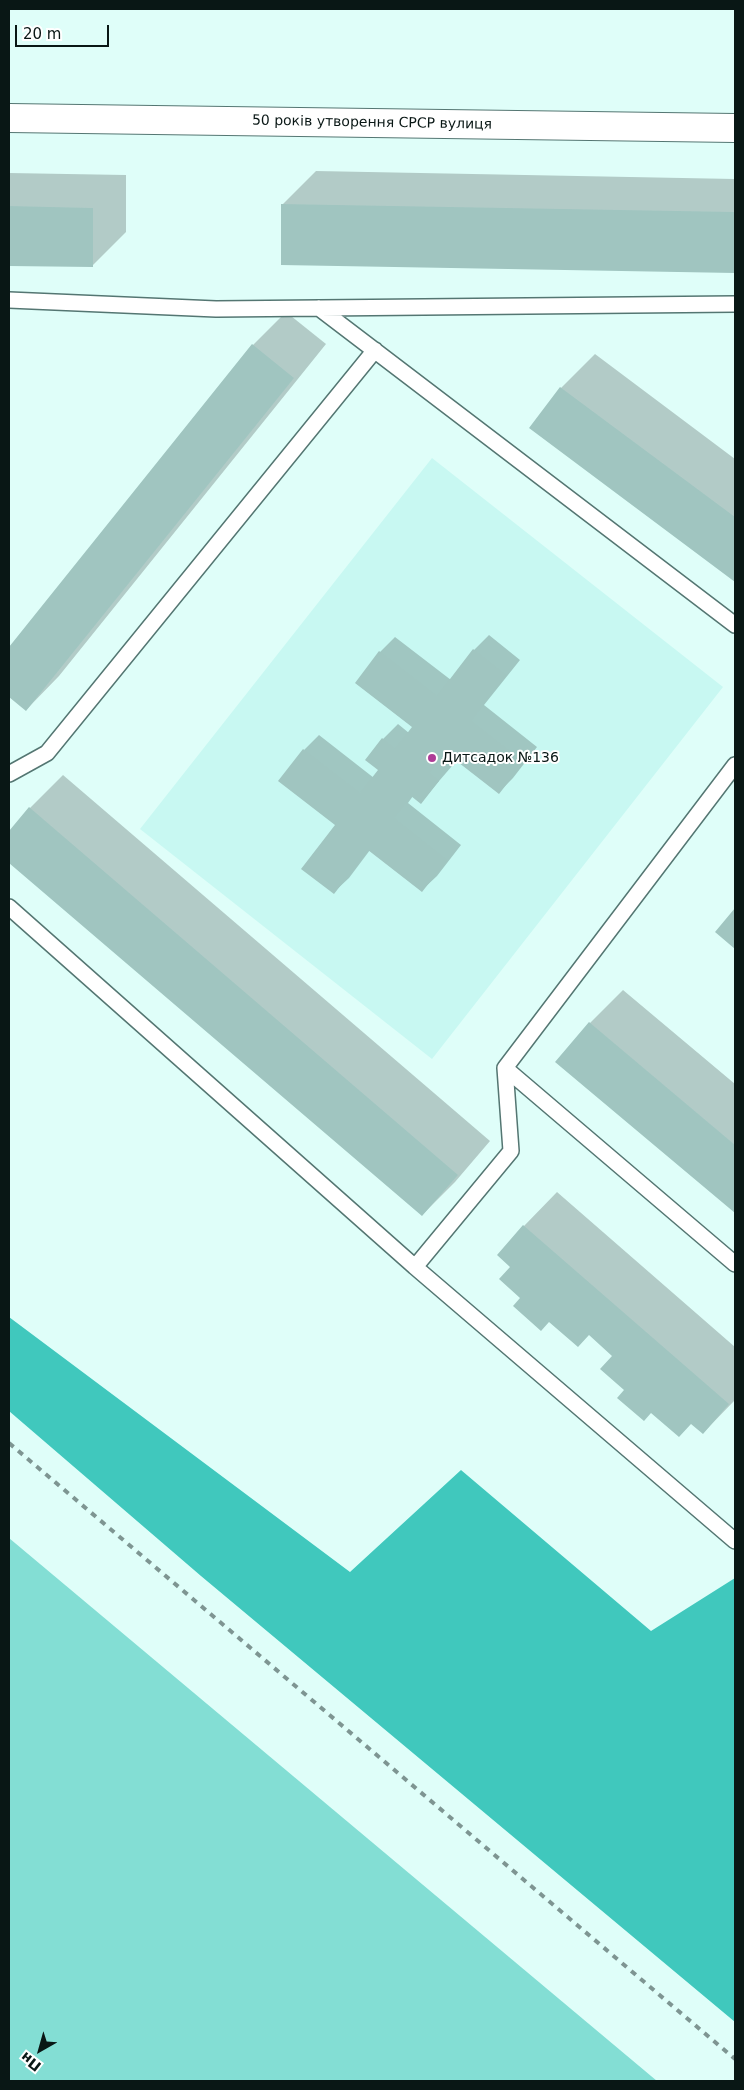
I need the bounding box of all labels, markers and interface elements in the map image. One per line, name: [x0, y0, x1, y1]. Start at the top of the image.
scale bar: [18, 15, 111, 47]
text: 20 m: [23, 25, 61, 43]
street label: 50 років утворення СРСР вулиця: [252, 113, 492, 133]
place label: Дитсадок №136: [442, 750, 559, 766]
marker: Дитсадок №136: [426, 752, 438, 764]
north arrow: [15, 2025, 65, 2075]
text: Пн: [17, 2049, 44, 2075]

